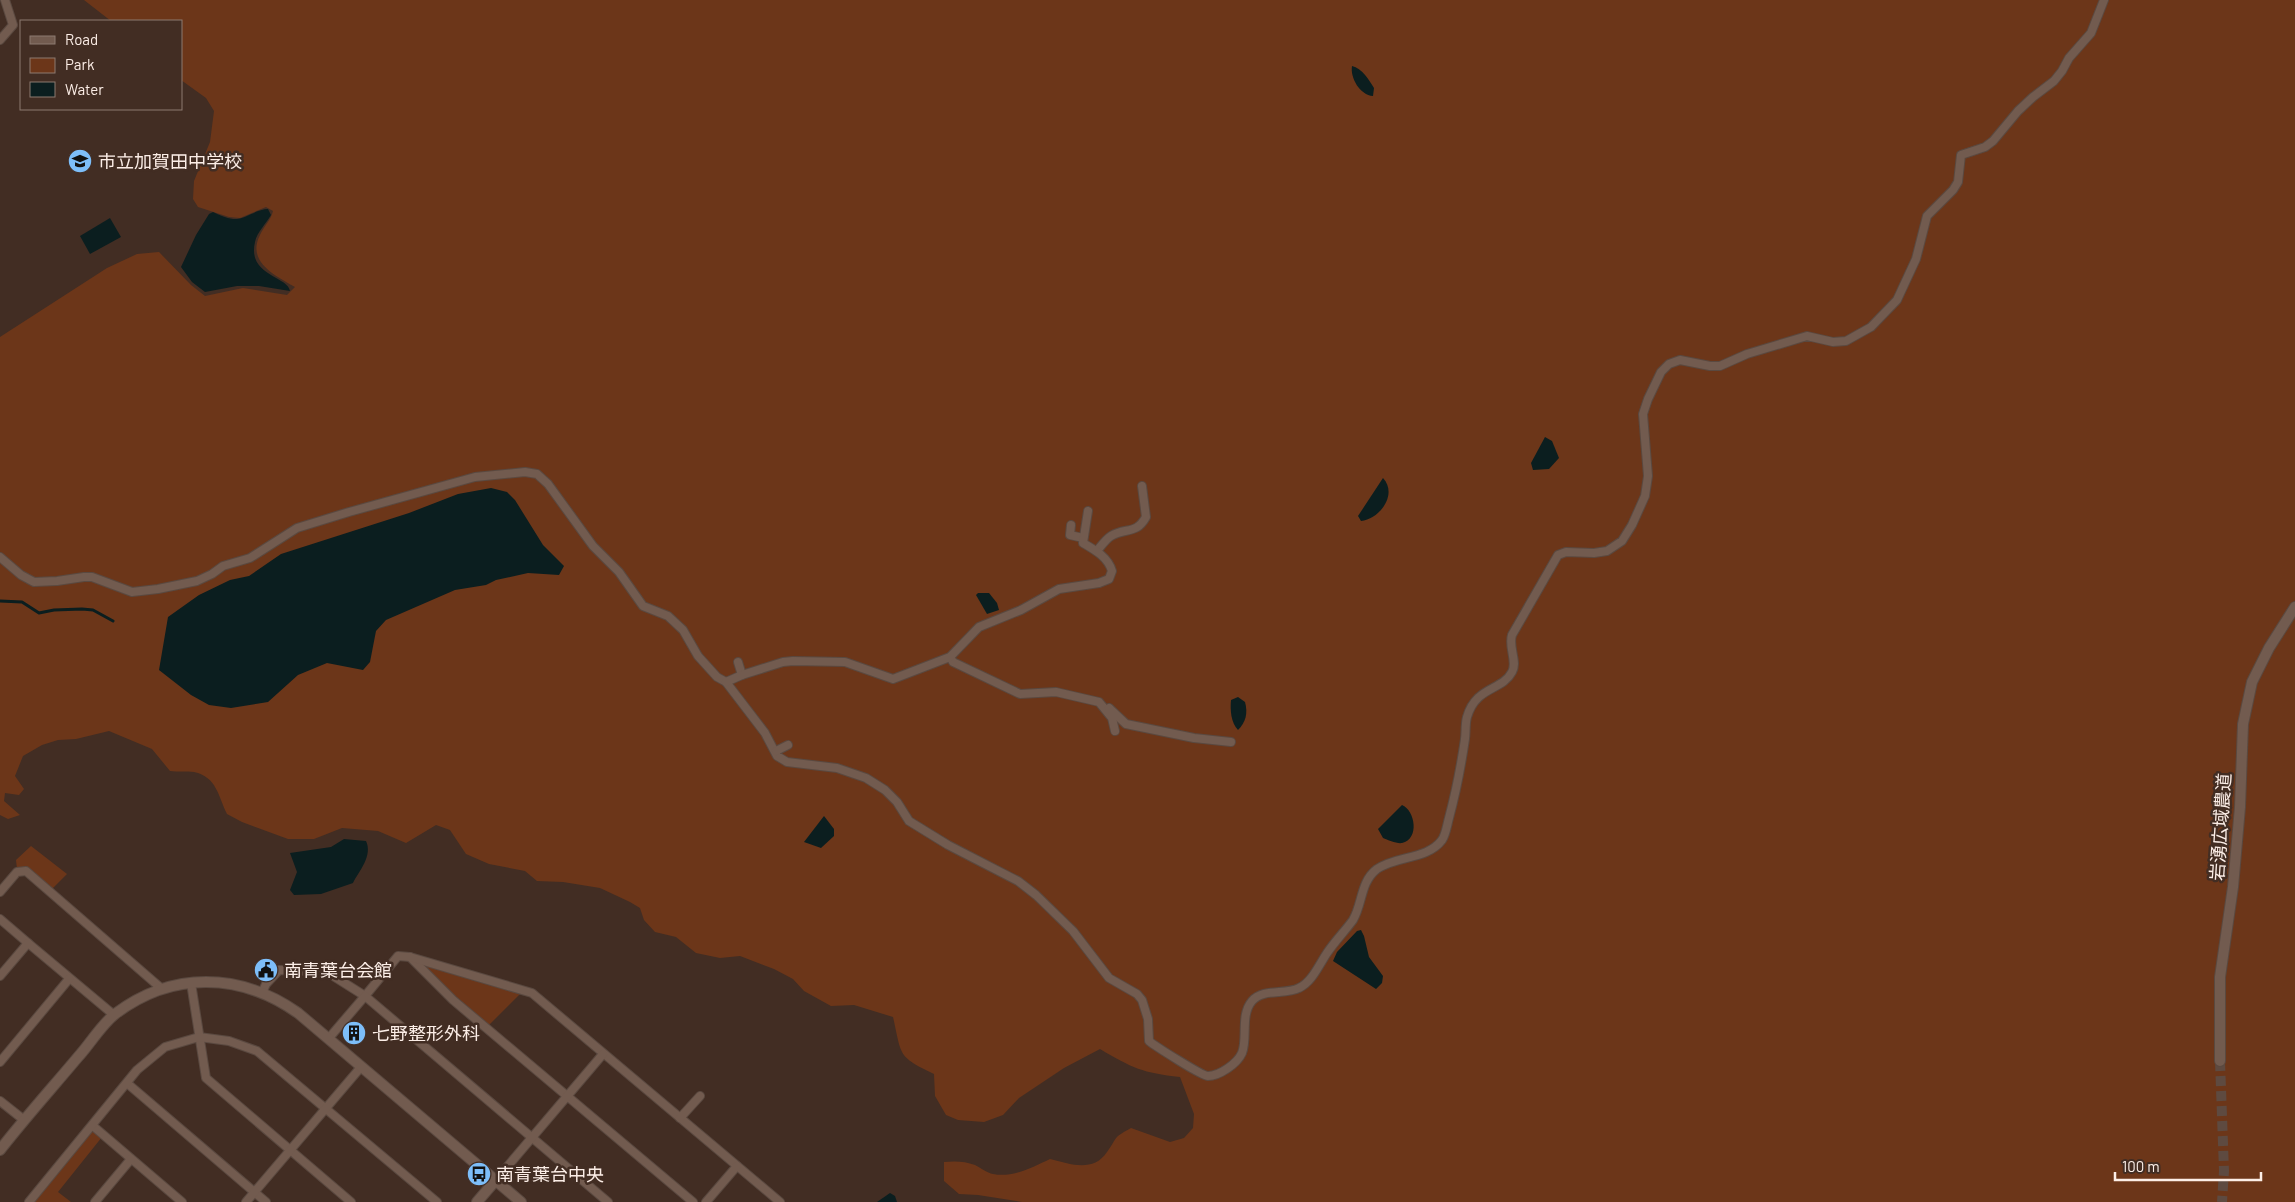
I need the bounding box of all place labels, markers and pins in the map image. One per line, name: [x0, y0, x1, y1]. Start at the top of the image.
school or university icon: 市立加賀田中学校: [67, 148, 93, 174]
place label: 市立加賀田中学校: [98, 150, 242, 172]
public building icon: 南青葉台会館: [253, 957, 279, 983]
place label: 南青葉台会館: [284, 959, 392, 981]
building icon: 七野整形外科: [341, 1020, 367, 1046]
place label: 七野整形外科: [372, 1022, 480, 1044]
bus stop icon: 南青葉台中央: [466, 1161, 492, 1187]
place label: 南青葉台中央: [496, 1163, 604, 1185]

